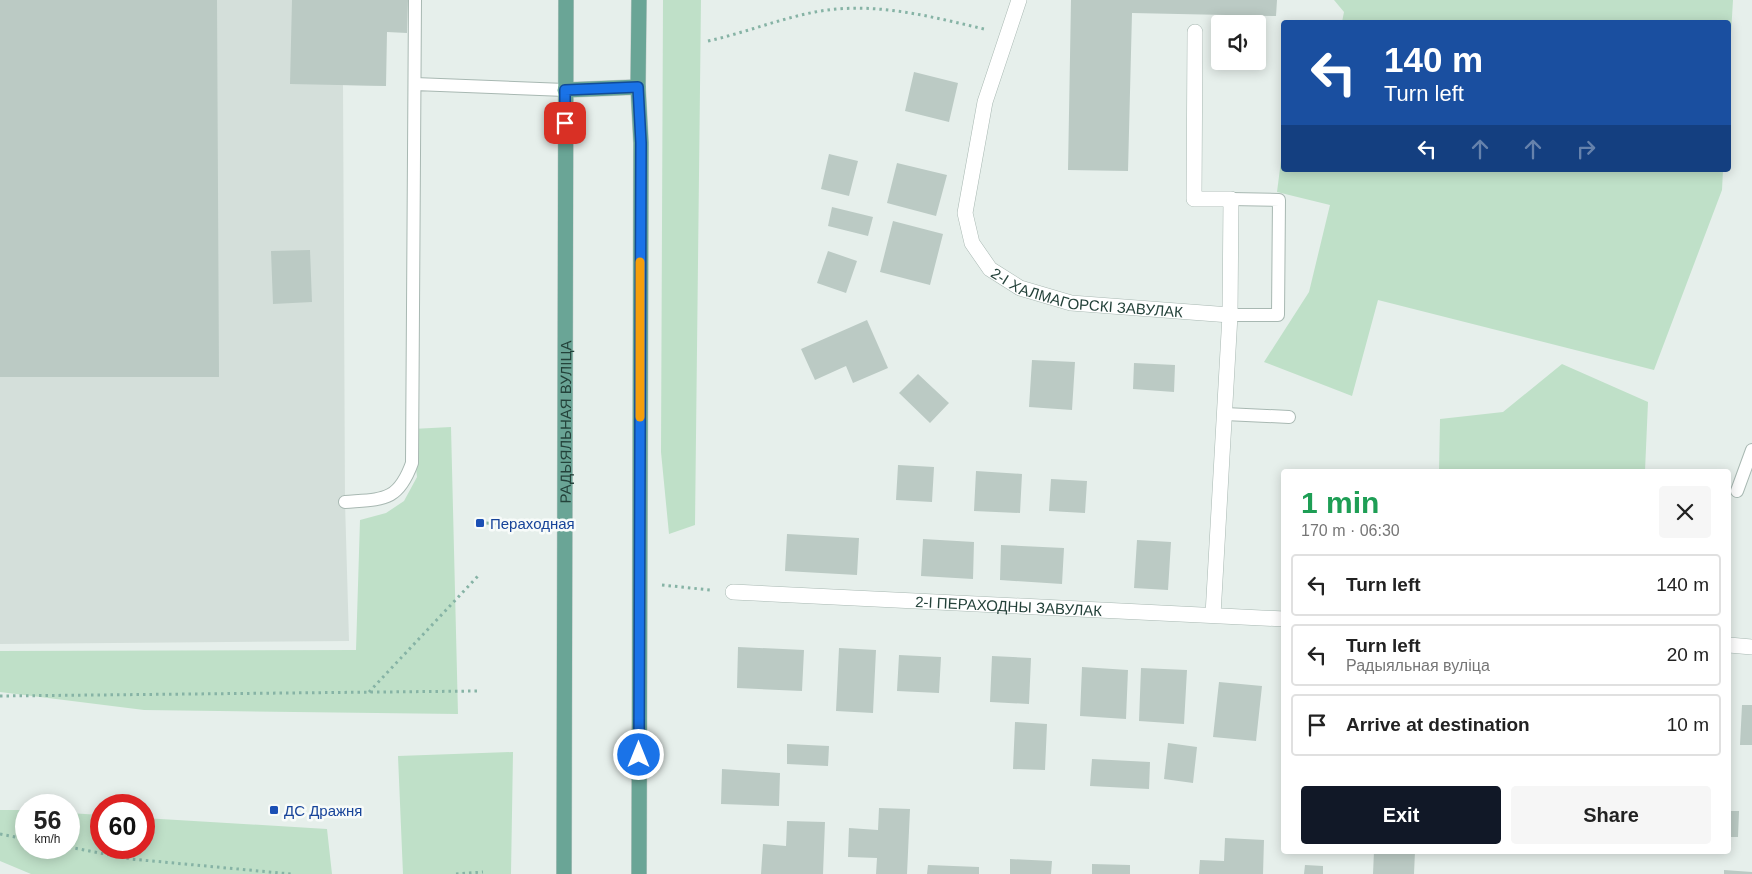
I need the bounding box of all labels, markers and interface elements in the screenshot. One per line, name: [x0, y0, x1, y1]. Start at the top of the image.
map controls: [1211, 15, 1266, 70]
button: sound: [1211, 15, 1266, 70]
icon: left: [1301, 40, 1366, 105]
text: 140 m: [1384, 40, 1483, 79]
text: Turn left: [1384, 81, 1464, 106]
pin: [544, 102, 586, 144]
icon: arrive: [551, 109, 579, 137]
icon: left: [1413, 135, 1441, 163]
icon: ahead: [1466, 135, 1494, 163]
icon: ahead: [1519, 135, 1547, 163]
icon: right: [1572, 135, 1600, 163]
street label: 2-І ХАЛМАГОРСКІ ЗАВУЛАК: [988, 264, 1184, 320]
street label: РАДЫЯЛЬНАЯ ВУЛІЦА: [556, 340, 574, 504]
text: 1 min: [1301, 486, 1379, 519]
button: close: [1659, 486, 1711, 538]
place label: Пераходная: [490, 515, 575, 532]
marker: Пераходная: [474, 517, 486, 529]
text: 170 m · 06:30: [1301, 522, 1400, 539]
icon: left: [1303, 571, 1331, 599]
text: Turn left: [1346, 574, 1421, 595]
text: 140 m: [1656, 574, 1709, 595]
street label: 2-І ПЕРАХОДНЫ ЗАВУЛАК: [915, 592, 1103, 619]
text: Turn left: [1346, 635, 1421, 656]
icon: left: [1303, 641, 1331, 669]
text: 20 m: [1667, 644, 1709, 665]
text: Радыяльная вуліца: [1346, 657, 1490, 674]
icon: arrive: [1303, 711, 1331, 739]
text: Arrive at destination: [1346, 714, 1530, 735]
text: 10 m: [1667, 714, 1709, 735]
position arrow: [612, 728, 664, 780]
button: Exit: [1301, 786, 1501, 844]
button: Share: [1511, 786, 1711, 844]
speed limit sign: 60: [90, 794, 155, 859]
place label: ДС Дражня: [284, 802, 362, 819]
marker: ДС Дражня: [268, 804, 280, 816]
text: 56: [34, 806, 61, 834]
text: km/h: [34, 832, 61, 846]

